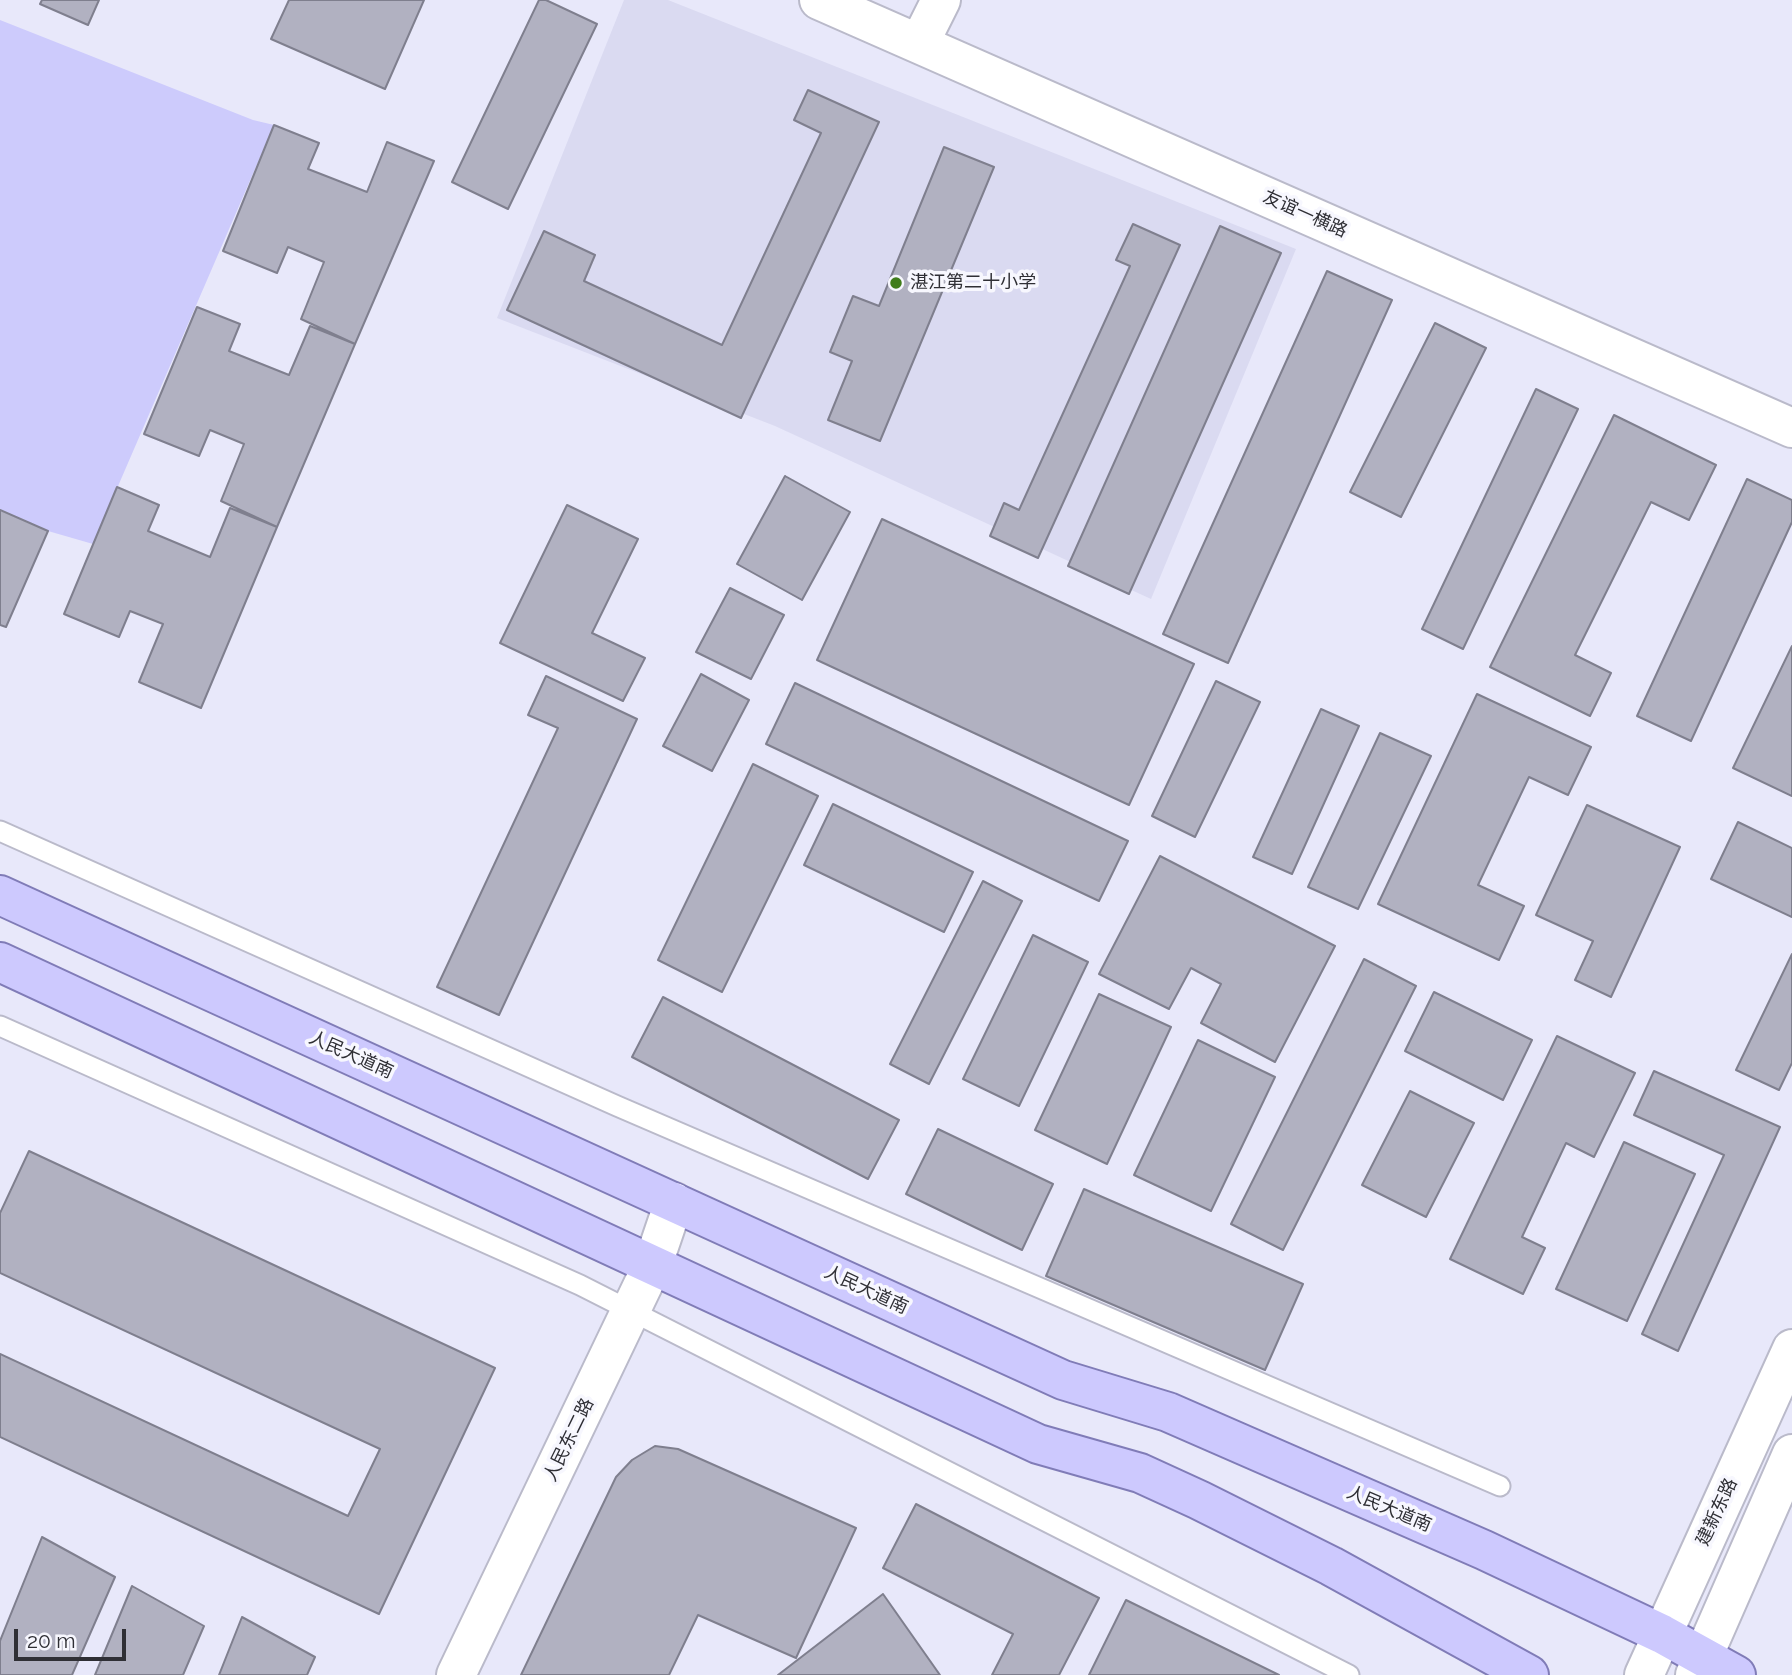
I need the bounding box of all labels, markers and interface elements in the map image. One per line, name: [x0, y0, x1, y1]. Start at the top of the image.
street label: 友谊一横路: [1259, 186, 1351, 242]
place label: 湛江第二十小学: [910, 272, 1036, 294]
marker: 湛江第二十小学: [888, 275, 904, 291]
street label: 人民大道南: [305, 1027, 397, 1083]
street label: 人民大道南: [821, 1261, 911, 1319]
street label: 人民东二路: [540, 1395, 598, 1485]
street label: 建新东路: [1692, 1475, 1742, 1549]
street label: 人民大道南: [1343, 1481, 1435, 1537]
scale bar: [18, 1616, 130, 1660]
text: 20 m: [27, 1628, 75, 1653]

